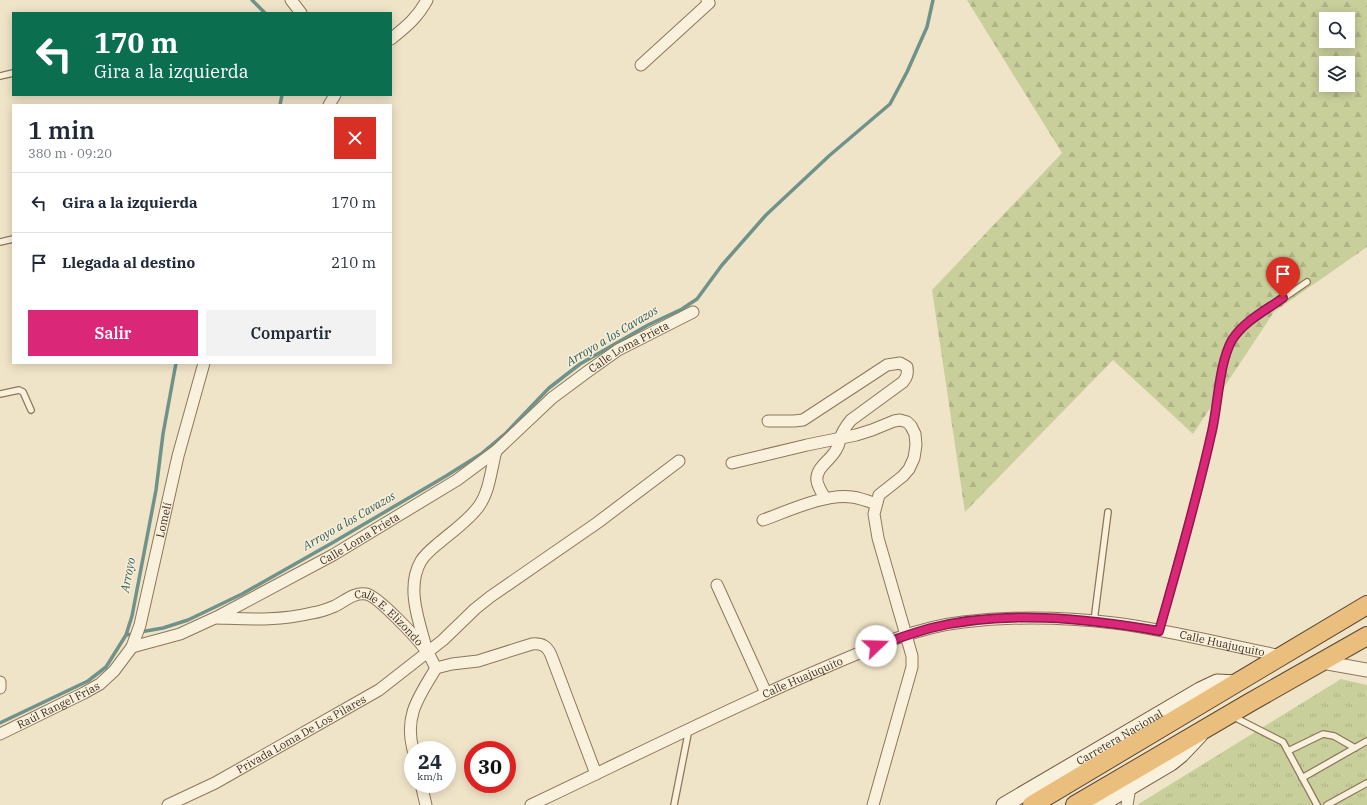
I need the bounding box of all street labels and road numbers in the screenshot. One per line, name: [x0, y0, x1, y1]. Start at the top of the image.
street label: Calle Loma Prieta: [586, 318, 671, 376]
street label: Lomelí: [153, 500, 175, 539]
street label: Calle Loma Prieta: [317, 509, 402, 568]
street label: Calle E. Elizondo: [353, 587, 426, 649]
street label: Calle Huajuquito: [1178, 627, 1266, 659]
street label: Calle Huajuquito: [760, 654, 845, 701]
street label: Raúl Rangel Frías: [15, 679, 102, 732]
street label: Privada Loma De Los Pilares: [234, 692, 368, 776]
street label: Carretera Nacional: [1074, 706, 1165, 768]

